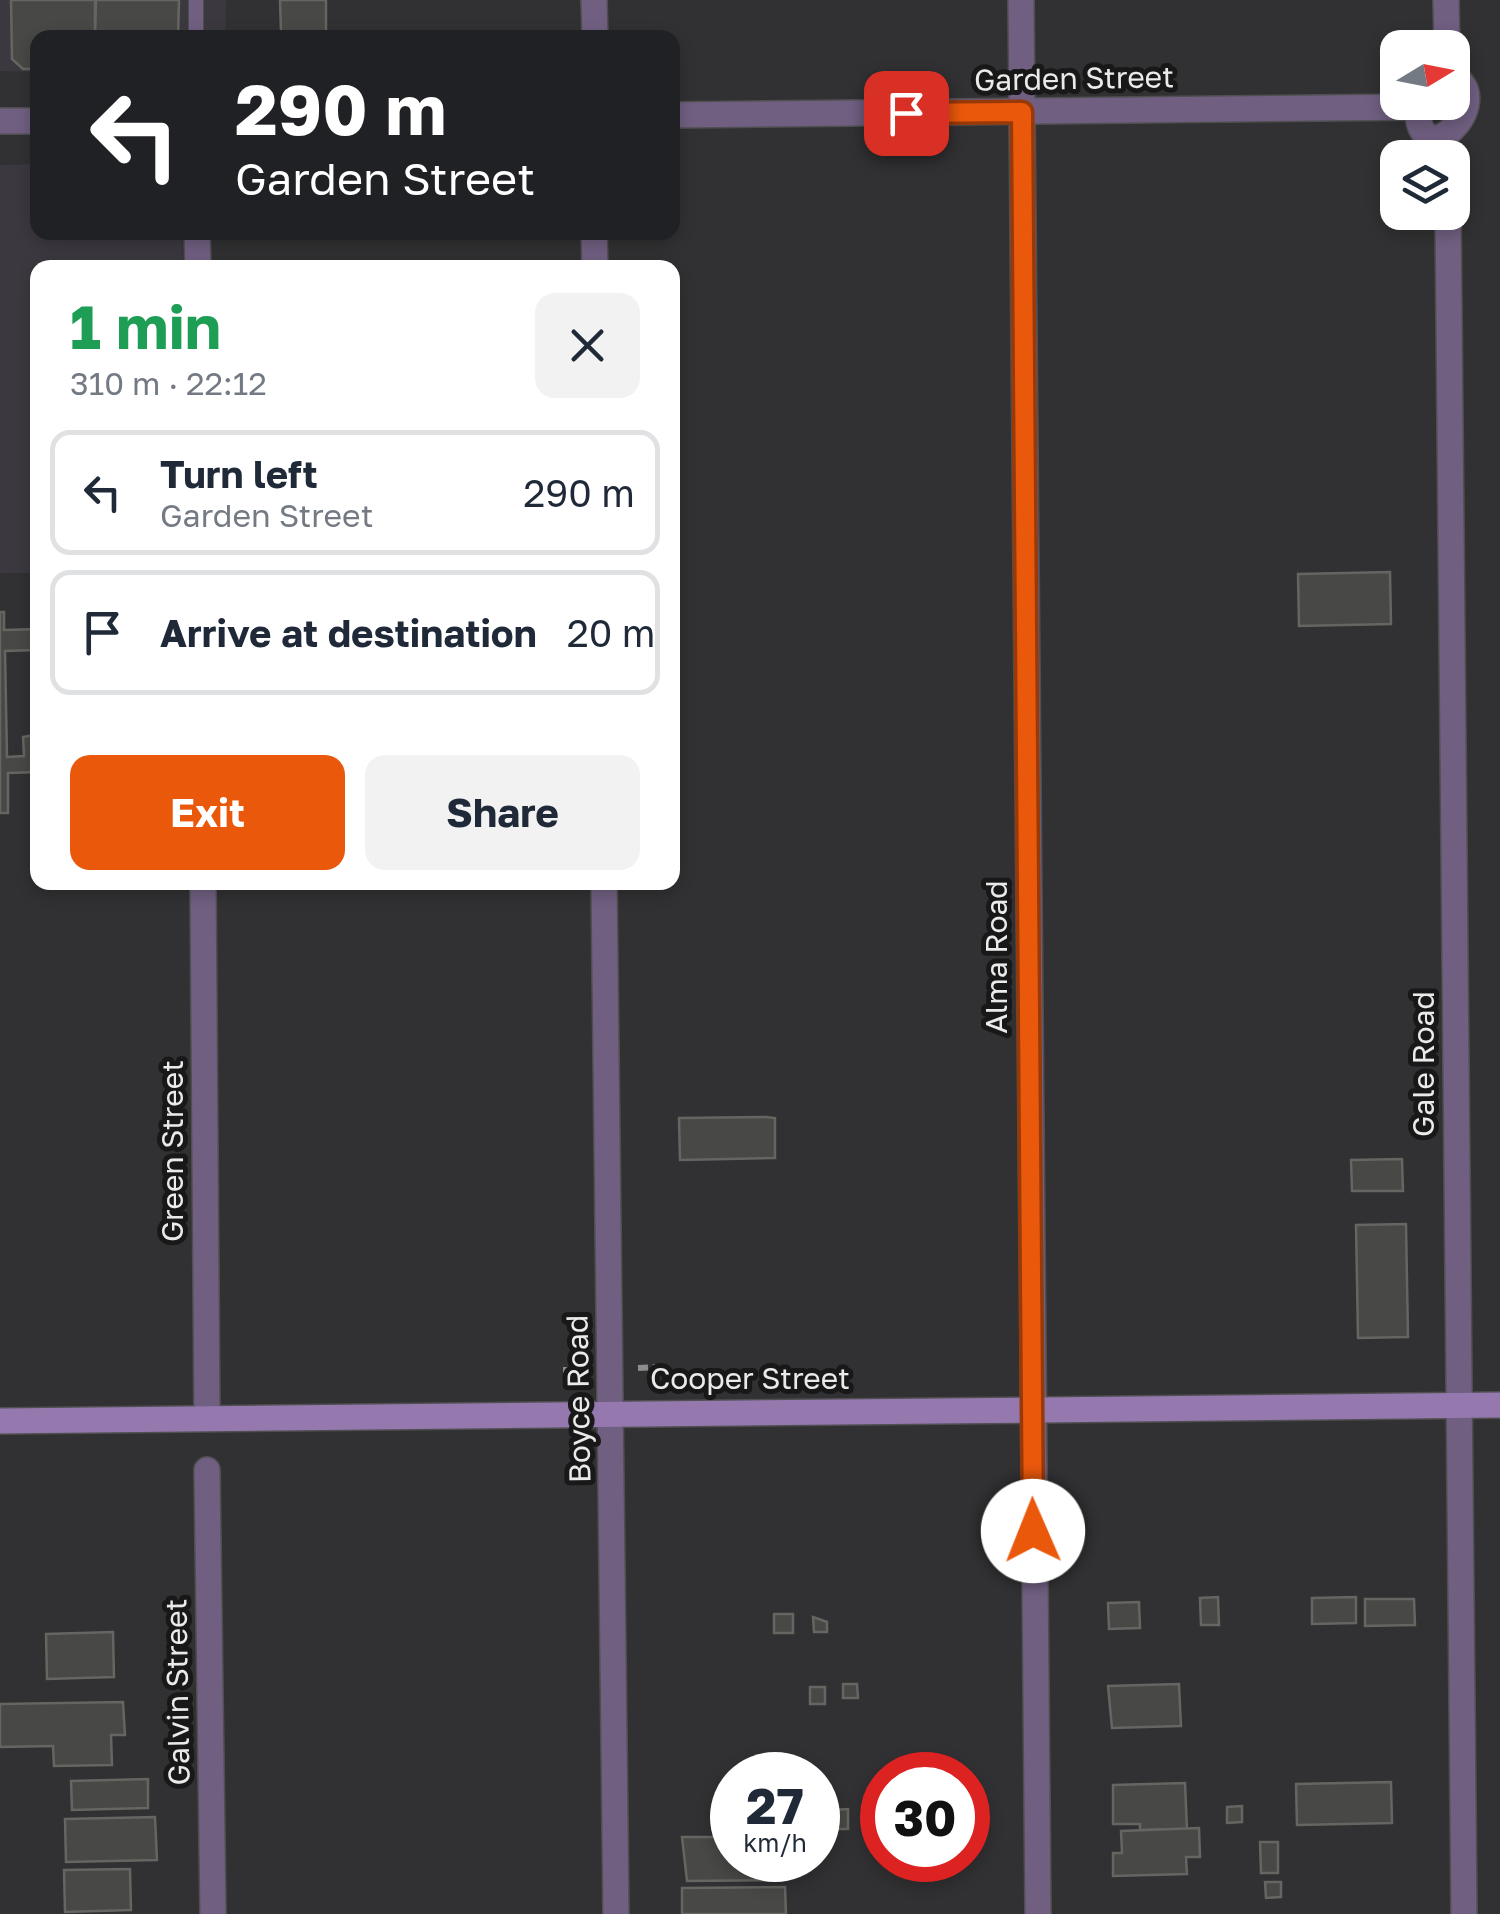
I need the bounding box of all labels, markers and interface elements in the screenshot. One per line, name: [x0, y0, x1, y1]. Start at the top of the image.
north arrow: [1380, 30, 1470, 120]
map controls: [1380, 30, 1470, 230]
street label: Garden Street: [974, 58, 1174, 98]
text: 290 m: [235, 66, 446, 150]
icon: left: [70, 70, 200, 200]
pin: [864, 71, 949, 156]
icon: arrive: [879, 86, 934, 141]
button: layers: [1380, 140, 1470, 230]
text: Garden Street: [235, 151, 535, 205]
text: 1 min: [70, 290, 221, 362]
button: close: [535, 293, 640, 398]
text: 310 m · 22:12: [70, 364, 267, 402]
text: Turn left: [160, 451, 318, 496]
icon: left: [75, 465, 130, 520]
text: 290 m: [523, 470, 635, 515]
text: Garden Street: [160, 496, 373, 534]
icon: arrive: [75, 605, 130, 660]
text: Arrive at destination: [160, 610, 537, 655]
text: 20 m: [567, 610, 655, 655]
button: Exit: [70, 755, 345, 870]
button: Share: [365, 755, 640, 870]
street label: Alma Road: [978, 880, 1014, 1034]
street label: Gale Road: [1405, 991, 1441, 1137]
street label: Green Street: [154, 1060, 190, 1242]
street label: Boyce Road: [559, 1314, 597, 1484]
street label: Cooper Street: [650, 1360, 850, 1396]
position arrow: [981, 1479, 1085, 1583]
street label: Galvin Street: [157, 1598, 197, 1786]
speed limit sign: 30: [860, 1752, 990, 1882]
text: 27: [746, 1775, 804, 1835]
text: km/h: [743, 1827, 807, 1858]

